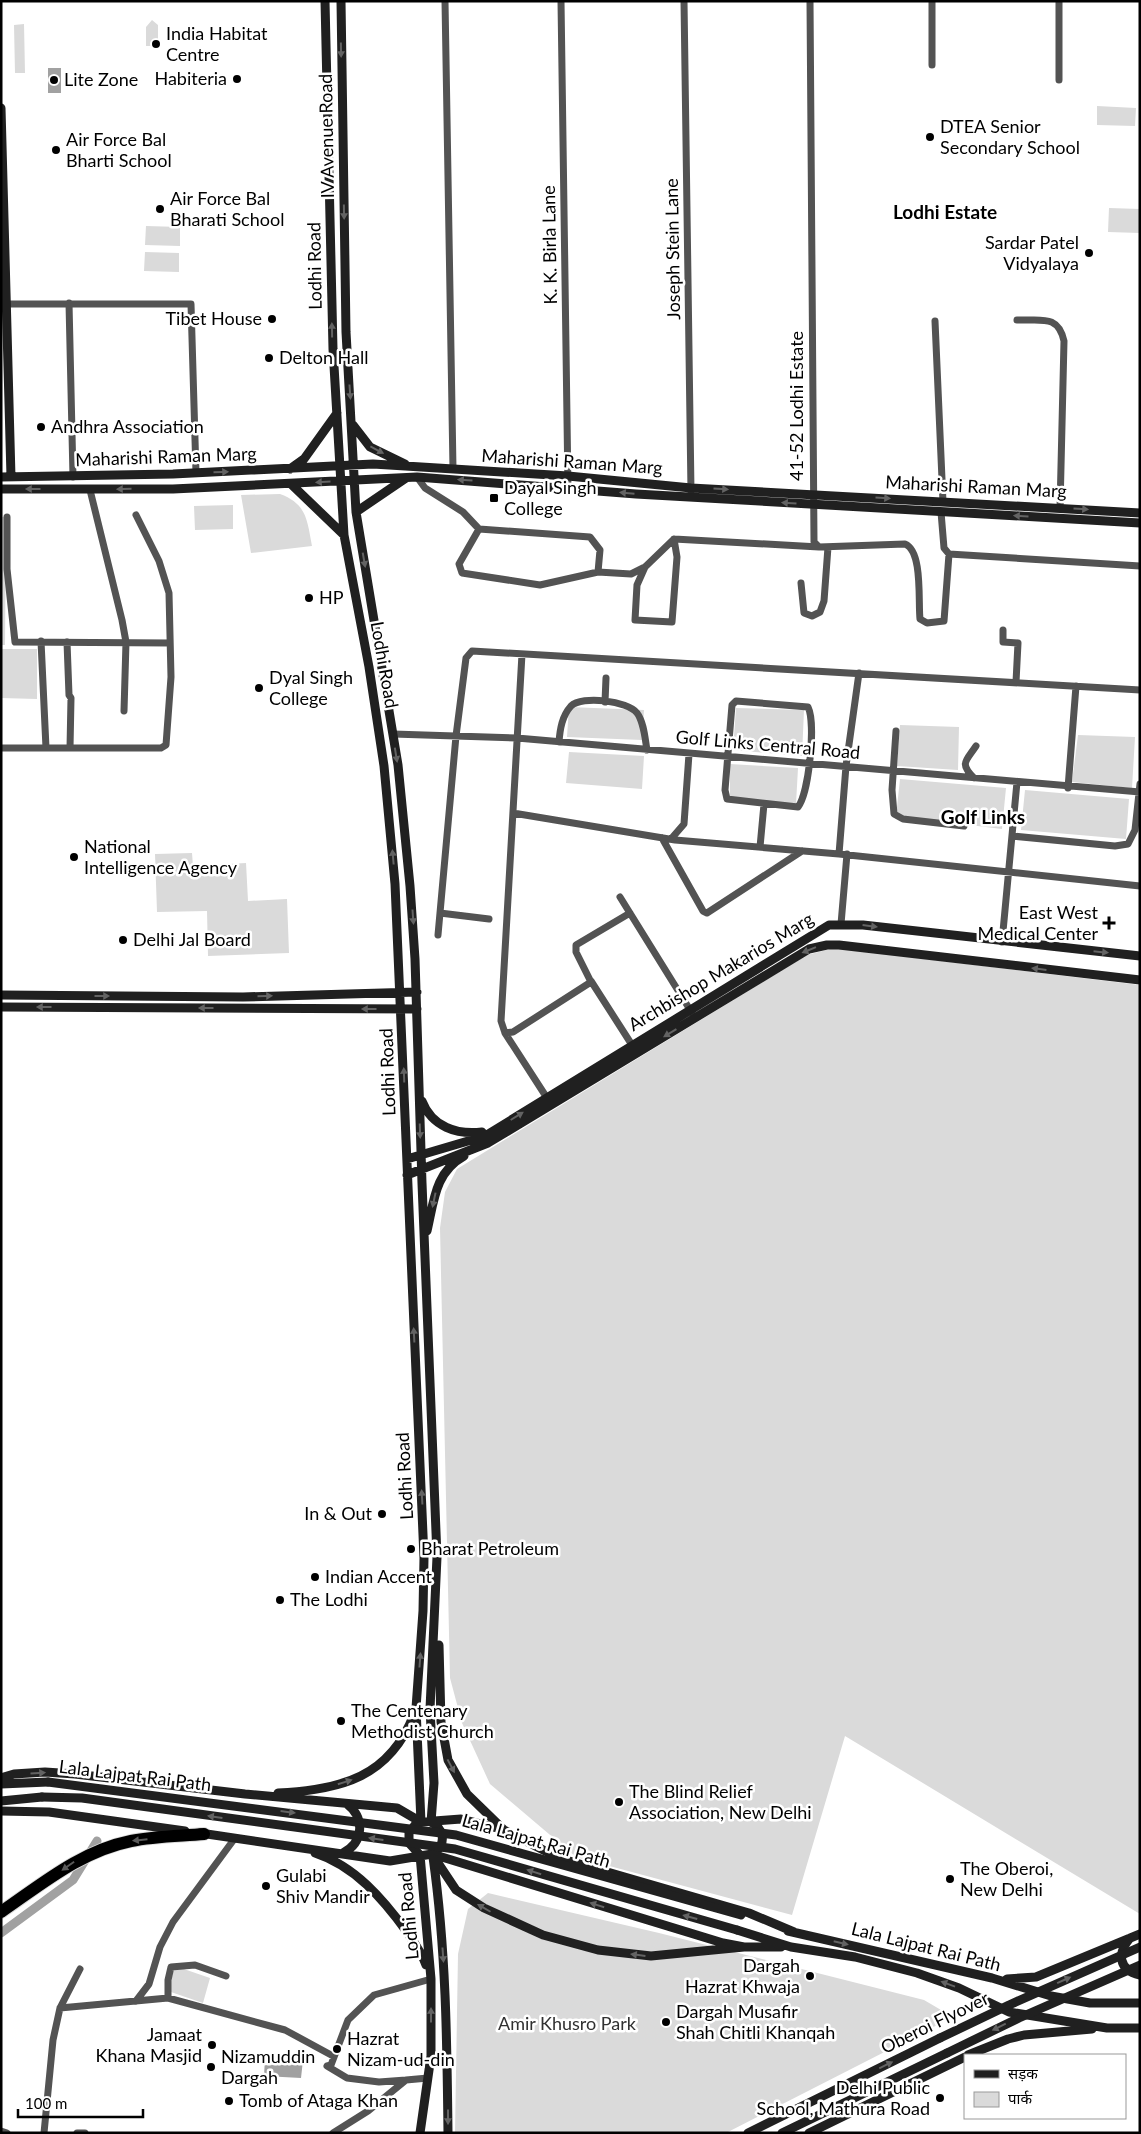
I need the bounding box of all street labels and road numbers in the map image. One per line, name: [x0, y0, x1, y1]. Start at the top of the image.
street label: IV Avenue Road: [314, 73, 338, 199]
street label: Joseph Stein Lane: [660, 178, 684, 320]
street label: K. K. Birla Lane: [537, 185, 561, 305]
street label: Lodhi Road: [302, 222, 326, 310]
street label: 41-52 Lodhi Estate: [785, 331, 807, 481]
street label: Maharishi Raman Marg: [75, 442, 257, 470]
street label: Maharishi Raman Marg: [481, 444, 663, 478]
street label: Maharishi Raman Marg: [885, 470, 1067, 502]
street label: Lodhi Road: [367, 620, 403, 710]
street label: Golf Links Central Road: [675, 725, 861, 763]
street label: Archbishop Makarios Marg: [624, 907, 817, 1035]
street label: Lodhi Road: [374, 1028, 400, 1116]
street label: Lodhi Road: [391, 1432, 417, 1520]
street label: Lala Lajpat Rai Path: [58, 1755, 213, 1795]
street label: Lala Lajpat Rai Path: [460, 1808, 613, 1872]
street label: Lodhi Road: [393, 1871, 423, 1961]
street label: Lala Lajpat Rai Path: [849, 1917, 1003, 1975]
street label: Oberoi Flyover: [877, 1986, 993, 2058]

